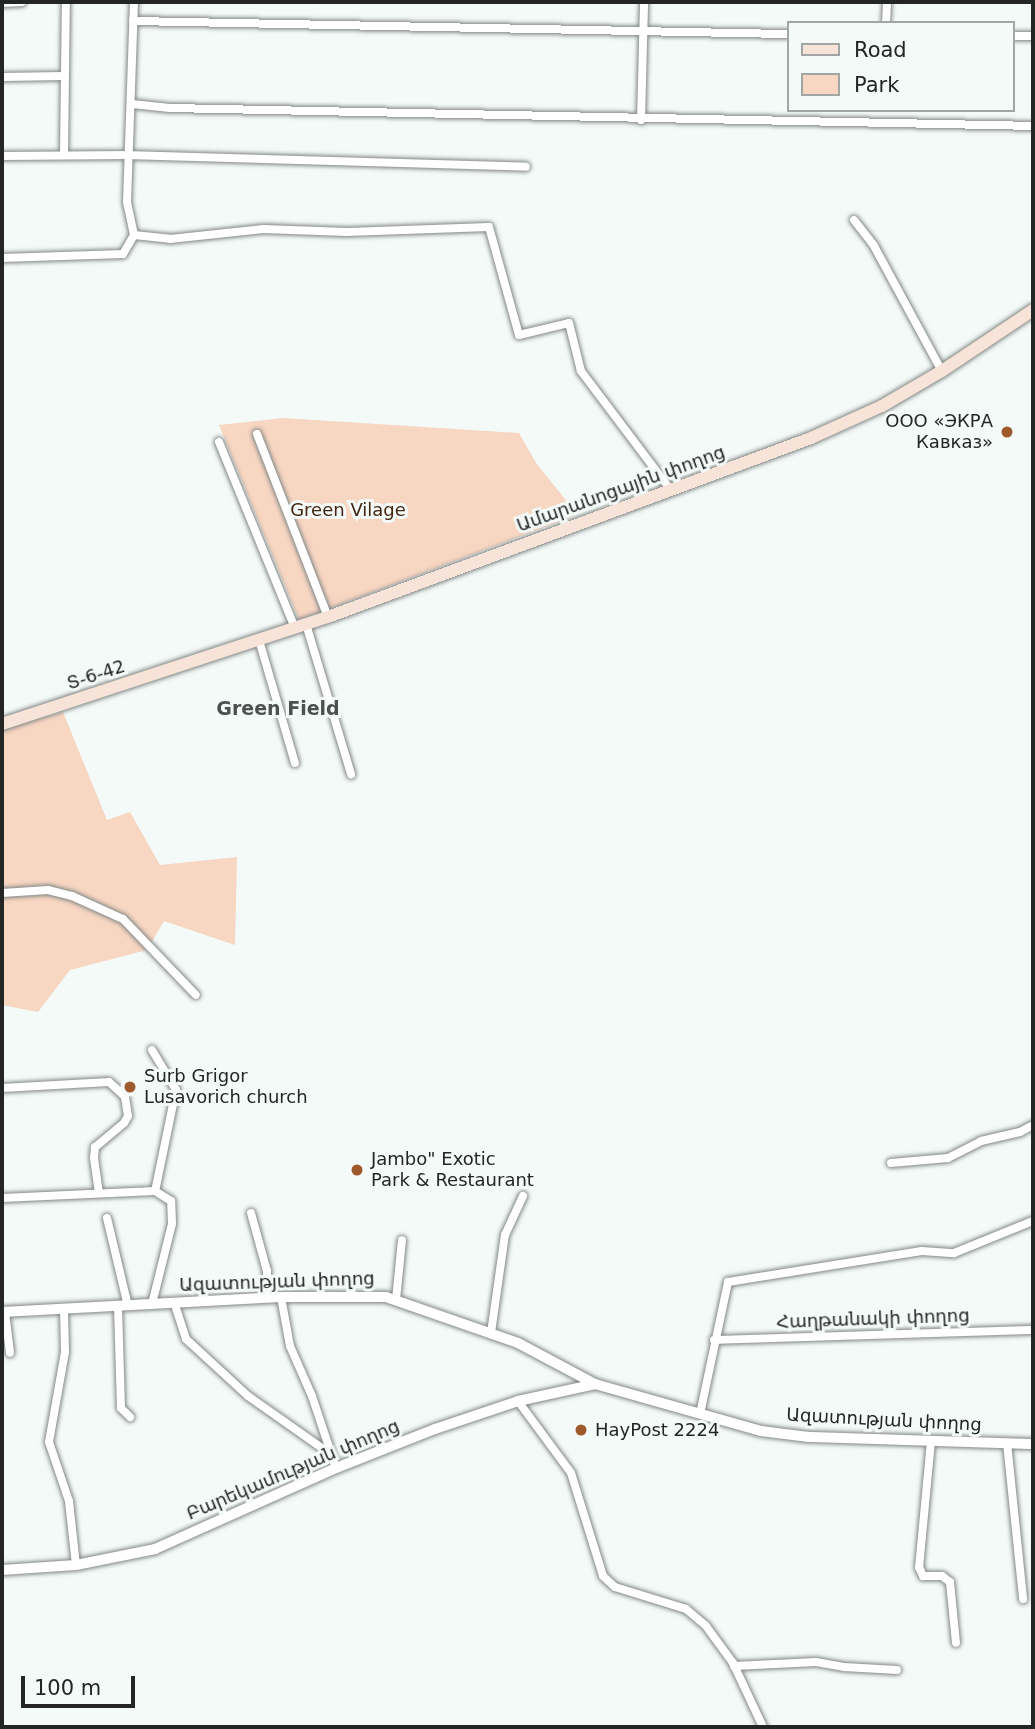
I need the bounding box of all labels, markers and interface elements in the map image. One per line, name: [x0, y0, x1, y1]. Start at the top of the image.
legend: [786, 21, 1014, 112]
text: Road: [854, 38, 907, 62]
text: Park: [854, 73, 899, 97]
place label: ООО «ЭКРА Кавказ»: [885, 411, 993, 453]
marker: ООО «ЭКРА Кавказ»: [999, 424, 1015, 440]
street label: Ամարանոցային փողոց: [514, 441, 728, 537]
park label: Green Vilage: [290, 499, 406, 521]
street label: Տ-6-42: [64, 655, 128, 695]
district label: Green Field: [216, 698, 340, 720]
place label: Surb Grigor Lusavorich church: [144, 1066, 308, 1108]
marker: Surb Grigor Lusavorich church: [122, 1079, 138, 1095]
place label: Jambo" Exotic Park & Restaurant: [371, 1149, 534, 1192]
marker: Jambo" Exotic Park & Restaurant: [349, 1162, 365, 1178]
street label: Ազատության փողոց: [179, 1268, 375, 1296]
street label: Հաղթանակի փողոց: [776, 1305, 970, 1333]
street label: Ազատության փողոց: [786, 1404, 982, 1436]
street label: Բարեկամության փողոց: [183, 1415, 403, 1525]
place label: HayPost 2224: [595, 1419, 719, 1441]
marker: HayPost 2224: [573, 1422, 589, 1438]
scale bar: [24, 1662, 138, 1706]
text: 100 m: [34, 1676, 101, 1700]

